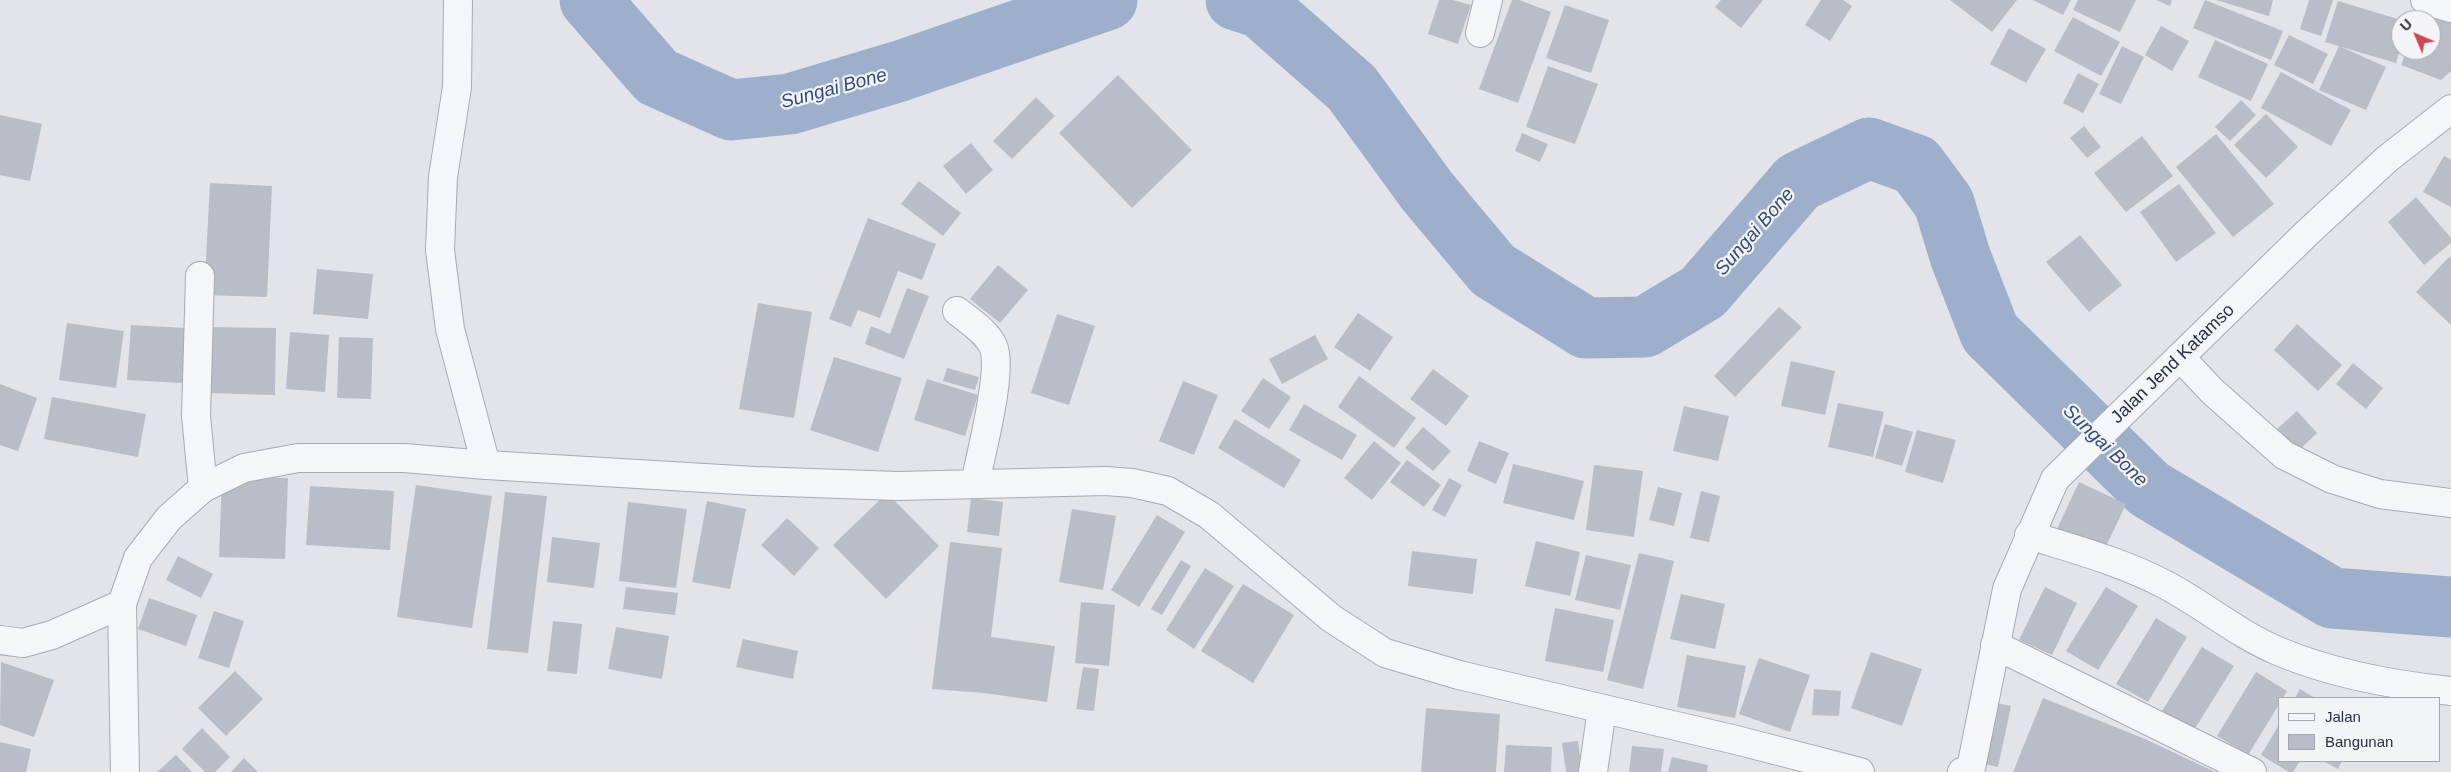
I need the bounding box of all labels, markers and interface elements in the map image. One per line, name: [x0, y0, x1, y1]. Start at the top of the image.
north arrow: [2391, 10, 2441, 60]
text: U: [2397, 16, 2415, 34]
water label: Sungai Bone: [778, 64, 890, 114]
water label: Sungai Bone: [1711, 183, 1799, 281]
street label: Jalan Jend Katamso: [2107, 300, 2239, 428]
water label: Sungai Bone: [2058, 400, 2152, 492]
legend: [2278, 697, 2441, 762]
text: Jalan: [2325, 708, 2361, 725]
text: Bangunan: [2325, 733, 2393, 750]

